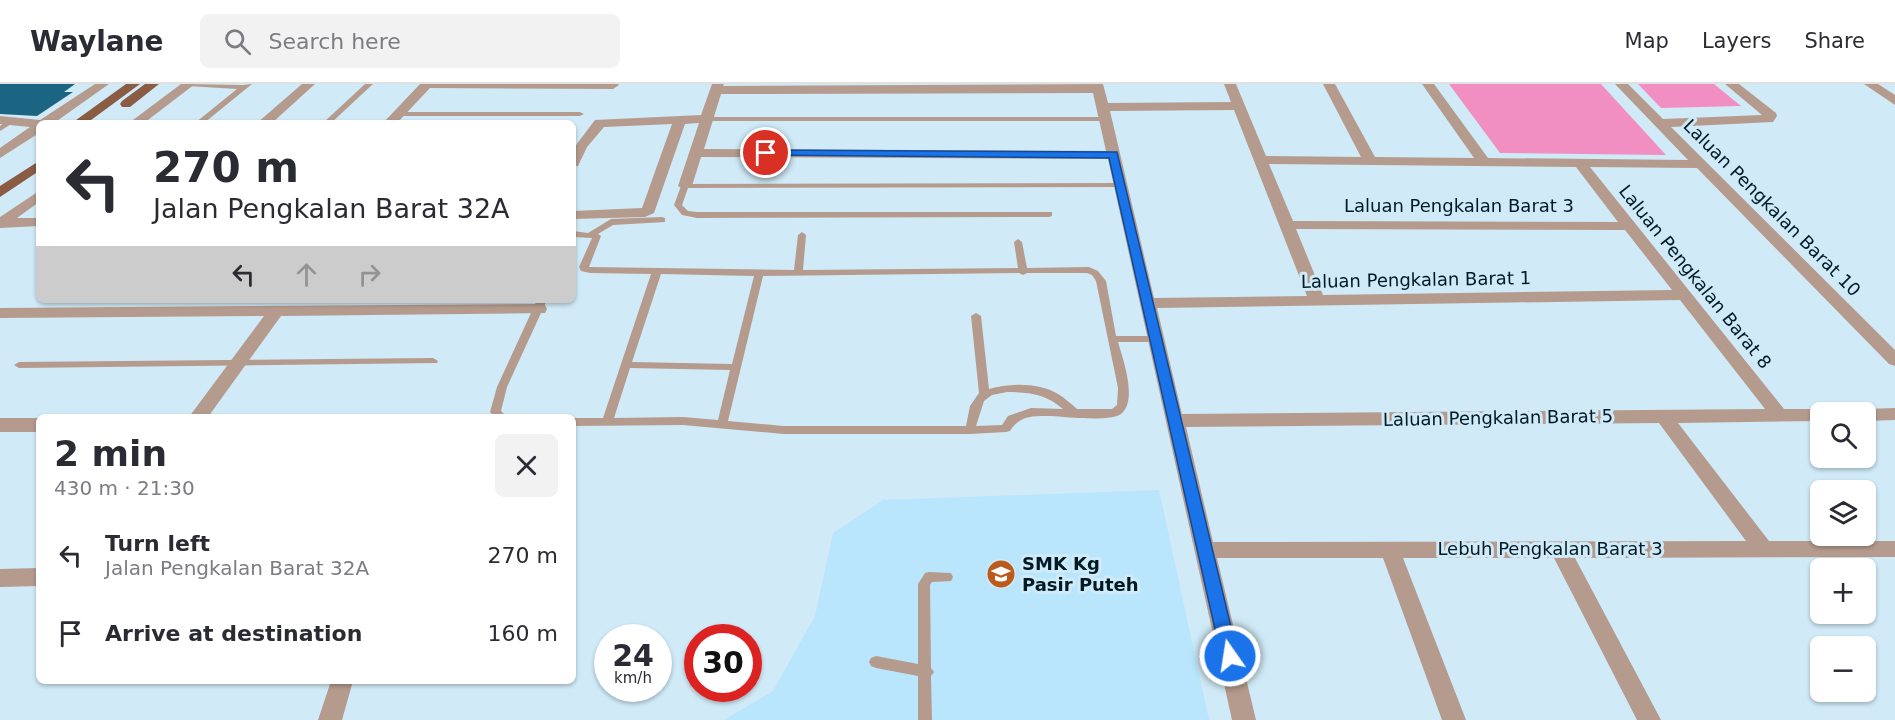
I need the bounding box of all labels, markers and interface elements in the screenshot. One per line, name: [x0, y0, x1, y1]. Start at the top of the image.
search box: [200, 14, 620, 68]
text: Waylane: [30, 25, 164, 58]
icon: search: [221, 25, 254, 58]
text: Search here: [269, 29, 401, 54]
text: Map: [1625, 29, 1669, 53]
text: Layers: [1702, 29, 1771, 53]
text: Share: [1804, 29, 1865, 53]
street label: Laluan Pengkalan Barat 10: [1680, 115, 1865, 300]
pin: [740, 127, 791, 178]
icon: arrive: [749, 136, 782, 169]
text: 270 m: [153, 143, 299, 192]
icon: left: [54, 144, 132, 222]
street label: Laluan Pengkalan Barat 8: [1615, 181, 1776, 373]
text: Jalan Pengkalan Barat 32A: [153, 193, 510, 224]
street label: Laluan Pengkalan Barat 3: [1344, 195, 1574, 216]
icon: left: [227, 258, 260, 291]
icon: ahead: [290, 258, 323, 291]
icon: right: [353, 258, 386, 291]
street label: Laluan Pengkalan Barat 1: [1301, 267, 1531, 292]
map controls: [1810, 402, 1876, 702]
button: search: [1810, 402, 1876, 468]
street label: Laluan Pengkalan Barat 5: [1383, 405, 1613, 430]
text: 2 min: [54, 433, 167, 474]
button: close: [495, 434, 558, 497]
text: 430 m · 21:30: [54, 476, 195, 500]
button: layers: [1810, 480, 1876, 546]
text: Turn left: [105, 531, 210, 556]
street label: Lebuh Pengkalan Barat 3: [1437, 538, 1663, 559]
icon: left: [54, 539, 87, 572]
text: 270 m: [488, 543, 558, 568]
place label: SMK Kg Pasir Puteh: [1022, 553, 1139, 595]
text: Jalan Pengkalan Barat 32A: [105, 556, 369, 580]
school or university icon: SMK Kg Pasir Puteh: [985, 558, 1017, 590]
button: +: [1810, 558, 1876, 624]
icon: arrive: [54, 617, 87, 650]
text: Arrive at destination: [105, 621, 362, 646]
text: 160 m: [488, 621, 558, 646]
speed limit sign: 30: [684, 624, 762, 702]
position arrow: [1198, 624, 1262, 688]
button: −: [1810, 636, 1876, 702]
text: 24: [612, 638, 654, 673]
text: km/h: [614, 669, 652, 687]

